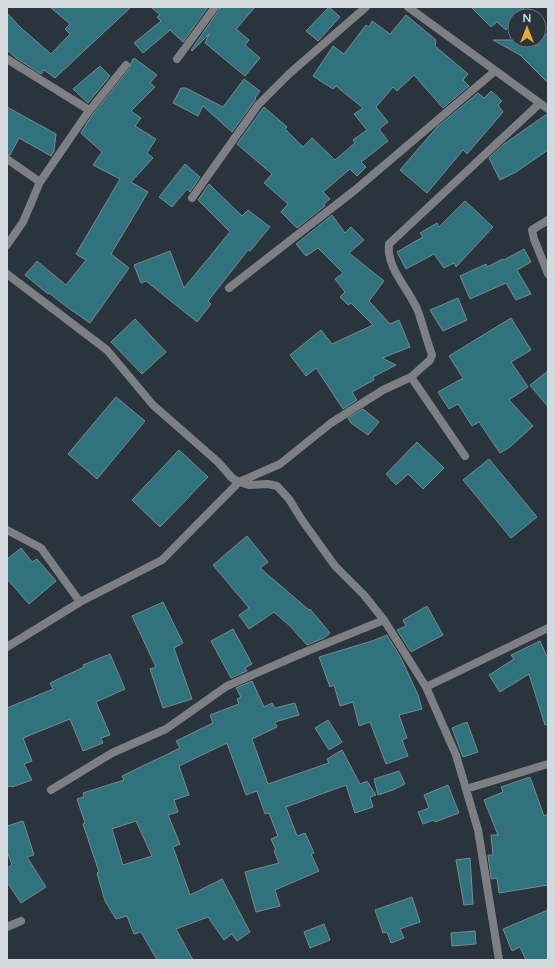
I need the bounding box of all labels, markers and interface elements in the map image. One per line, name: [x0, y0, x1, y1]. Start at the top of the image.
north arrow: [507, 8, 547, 48]
text: N: [523, 12, 531, 25]

